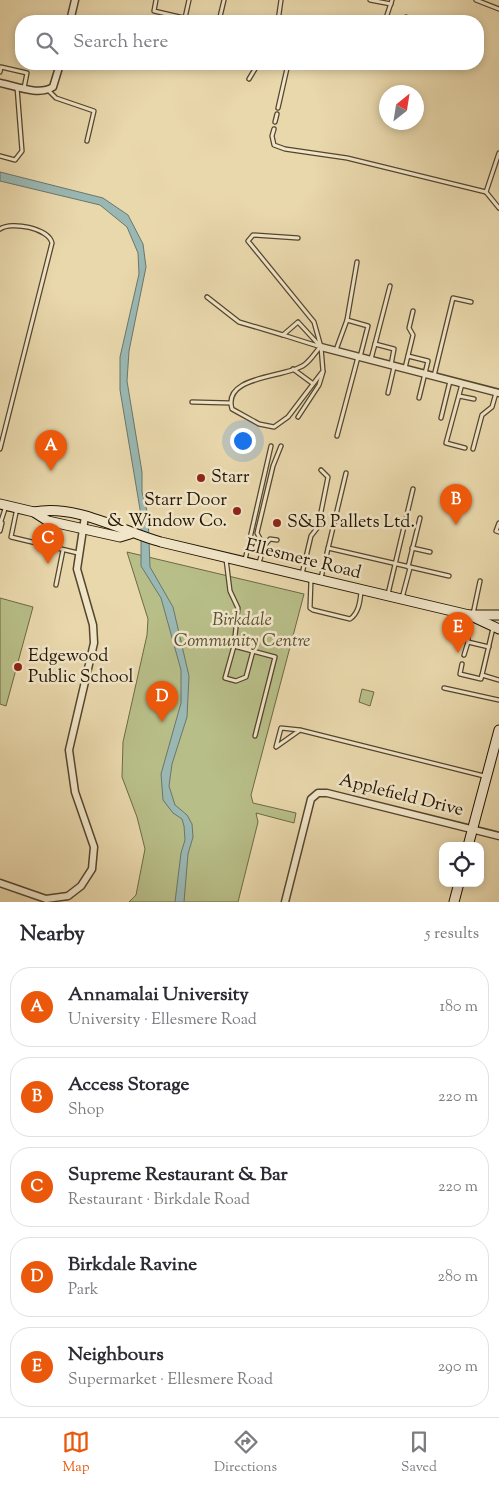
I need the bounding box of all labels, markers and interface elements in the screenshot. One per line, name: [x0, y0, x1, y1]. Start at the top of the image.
search box: [15, 15, 484, 70]
icon: search: [33, 29, 61, 57]
text: Search here: [73, 29, 168, 56]
north arrow: [379, 85, 424, 130]
your location: [230, 428, 256, 454]
pin: A: [35, 430, 67, 471]
place label: Starr: [211, 465, 250, 491]
marker: Starr: [195, 472, 207, 484]
pin: B: [440, 484, 472, 525]
place label: Starr Door & Window Co.: [107, 488, 227, 535]
marker: Starr Door & Window Co.: [231, 505, 243, 517]
place label: S&B Pallets Ltd.: [287, 510, 415, 536]
marker: S&B Pallets Ltd.: [271, 517, 283, 529]
pin: C: [32, 523, 64, 564]
street label: Ellesmere Road: [242, 533, 364, 587]
park label: Birkdale Community Centre: [174, 608, 310, 655]
pin: E: [442, 612, 474, 653]
place label: Edgewood Public School: [28, 644, 134, 691]
marker: Edgewood Public School: [12, 661, 24, 673]
pin: D: [146, 681, 178, 722]
street label: Applefield Drive: [336, 768, 466, 824]
map controls: [439, 842, 484, 887]
button: locate: [439, 842, 484, 887]
text: Nearby: [20, 920, 85, 950]
text: 5 results: [425, 923, 479, 946]
text: Annamalai University: [68, 982, 249, 1009]
text: A: [31, 996, 44, 1019]
text: 180 m: [439, 996, 478, 1019]
text: University · Ellesmere Road: [68, 1009, 257, 1032]
text: Access Storage: [68, 1072, 189, 1099]
text: B: [32, 1086, 42, 1109]
text: 220 m: [438, 1086, 478, 1109]
text: Shop: [68, 1099, 104, 1122]
text: Supreme Restaurant & Bar: [68, 1162, 288, 1189]
text: C: [31, 1176, 43, 1199]
text: 220 m: [438, 1176, 478, 1199]
text: Restaurant · Birkdale Road: [68, 1189, 250, 1212]
text: Birkdale Ravine: [68, 1252, 197, 1279]
text: D: [31, 1266, 43, 1289]
text: 280 m: [437, 1266, 478, 1289]
text: Park: [68, 1279, 99, 1302]
text: Neighbours: [68, 1342, 164, 1369]
text: E: [32, 1356, 42, 1379]
text: 290 m: [438, 1356, 478, 1379]
text: Supermarket · Ellesmere Road: [68, 1369, 273, 1392]
tab: Map: [62, 1428, 90, 1478]
tab: Directions: [214, 1428, 277, 1478]
tab: Saved: [401, 1428, 437, 1478]

